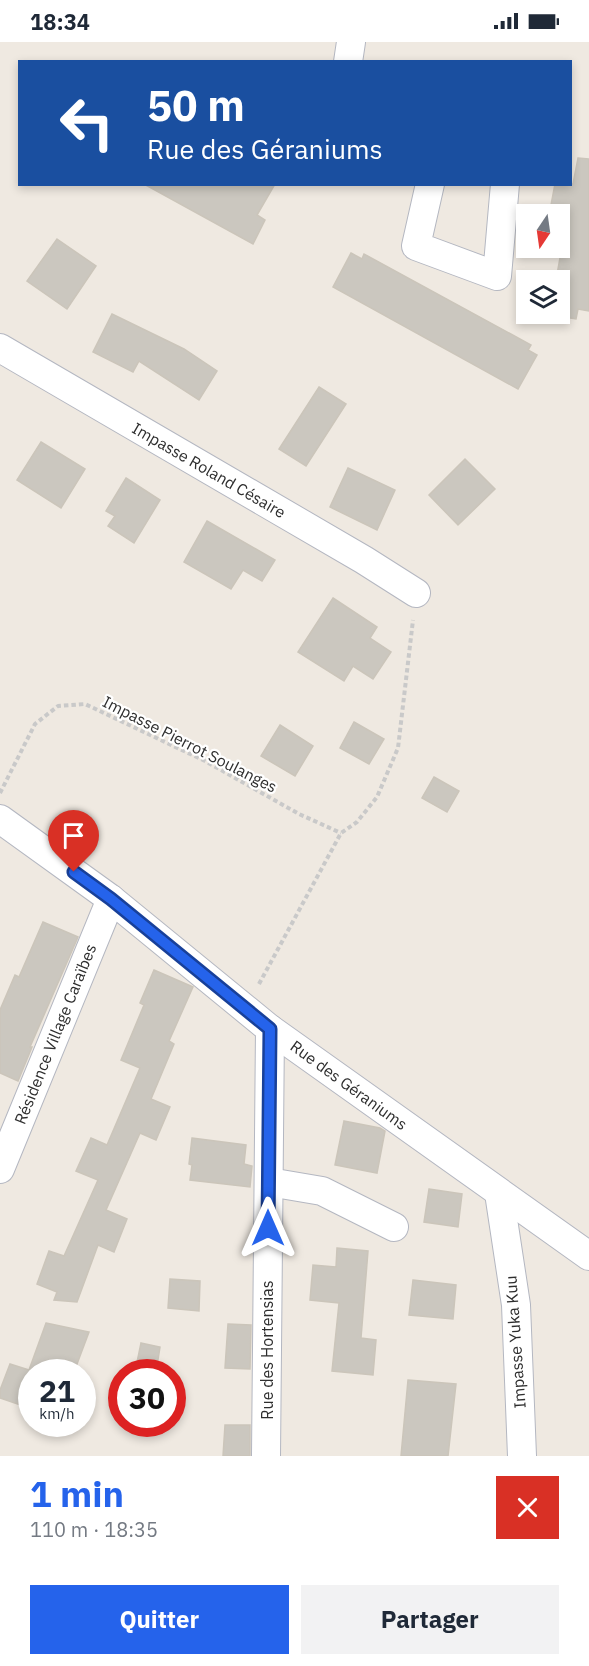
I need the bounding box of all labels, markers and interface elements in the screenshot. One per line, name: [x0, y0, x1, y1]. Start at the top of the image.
text: 18:34: [30, 7, 90, 36]
text: 50 m: [147, 78, 245, 133]
icon: left: [48, 84, 126, 162]
text: Rue des Géraniums: [147, 131, 383, 166]
north arrow: [516, 204, 570, 258]
map controls: [516, 204, 570, 324]
button: layers: [516, 270, 570, 324]
street label: Impasse Roland Césaire: [129, 418, 289, 522]
street label: Impasse Pierrot Soulanges: [99, 691, 281, 797]
pin: [48, 810, 99, 872]
icon: arrive: [57, 819, 90, 852]
street label: Résidence Village Caraïbes: [10, 941, 100, 1127]
street label: Rue des Géraniums: [287, 1036, 411, 1134]
position arrow: [236, 1196, 300, 1260]
street label: Impasse Yuka Kuu: [500, 1275, 530, 1409]
street label: Rue des Hortensias: [257, 1280, 277, 1420]
speed limit sign: 30: [108, 1359, 186, 1437]
text: 21: [39, 1371, 75, 1410]
text: km/h: [39, 1404, 75, 1423]
text: 1 min: [30, 1470, 124, 1517]
button: close: [496, 1476, 559, 1539]
text: 110 m · 18:35: [30, 1516, 158, 1543]
button: Quitter: [30, 1585, 289, 1654]
button: Partager: [301, 1585, 559, 1654]

